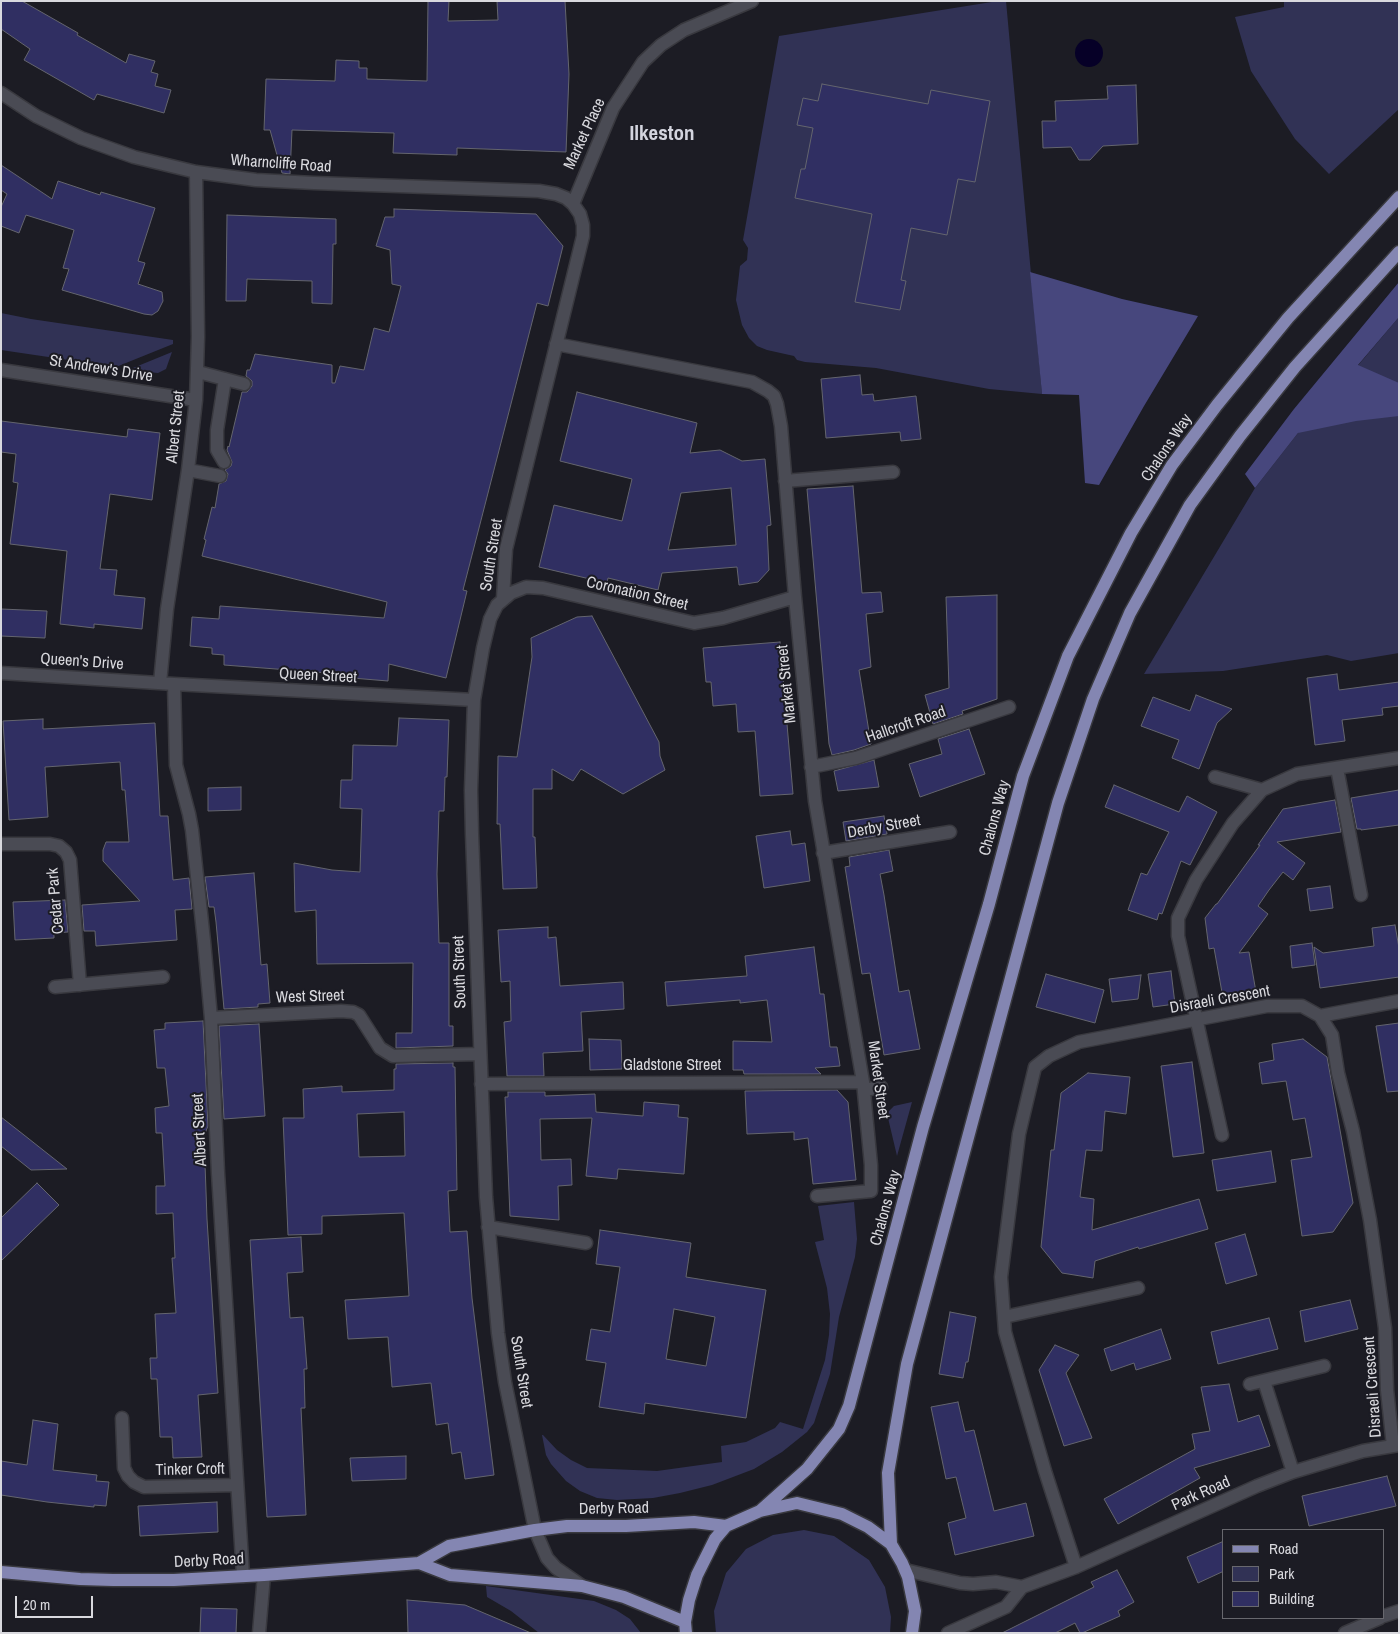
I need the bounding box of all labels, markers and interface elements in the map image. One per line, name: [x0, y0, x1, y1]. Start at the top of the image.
street label: Market Place: [560, 95, 610, 173]
district label: Ilkeston: [629, 121, 695, 147]
street label: Wharncliffe Road: [230, 151, 332, 177]
street label: St Andrew's Drive: [48, 351, 154, 387]
street label: Albert Street: [163, 390, 189, 464]
street label: Chalons Way: [1137, 410, 1197, 486]
street label: South Street: [477, 517, 507, 593]
street label: Coronation Street: [584, 573, 690, 615]
street label: Market Street: [773, 644, 801, 724]
street label: Queen's Drive: [40, 650, 124, 674]
street label: Queen Street: [279, 664, 357, 688]
street label: Hallcroft Road: [864, 702, 948, 748]
street label: Chalons Way: [976, 778, 1014, 858]
street label: Derby Street: [846, 811, 922, 843]
street label: Cedar Park: [44, 867, 68, 935]
street label: South Street: [449, 935, 471, 1009]
street label: Disraeli Crescent: [1168, 982, 1272, 1018]
street label: West Street: [276, 986, 344, 1008]
street label: Market Street: [863, 1040, 893, 1120]
street label: Gladstone Street: [623, 1056, 721, 1076]
street label: Albert Street: [189, 1093, 211, 1167]
street label: Chalons Way: [867, 1168, 905, 1248]
street label: South Street: [506, 1334, 536, 1410]
street label: Disraeli Crescent: [1360, 1336, 1386, 1438]
street label: Tinker Croft: [155, 1460, 225, 1480]
street label: Park Road: [1169, 1473, 1233, 1515]
street label: Derby Road: [579, 1499, 649, 1519]
legend: [1222, 1529, 1385, 1619]
text: Road: [1269, 1538, 1298, 1559]
street label: Derby Road: [174, 1550, 244, 1572]
text: Park: [1269, 1563, 1294, 1584]
scale bar: [18, 1586, 95, 1618]
text: Building: [1269, 1588, 1314, 1609]
text: 20 m: [23, 1594, 50, 1615]

